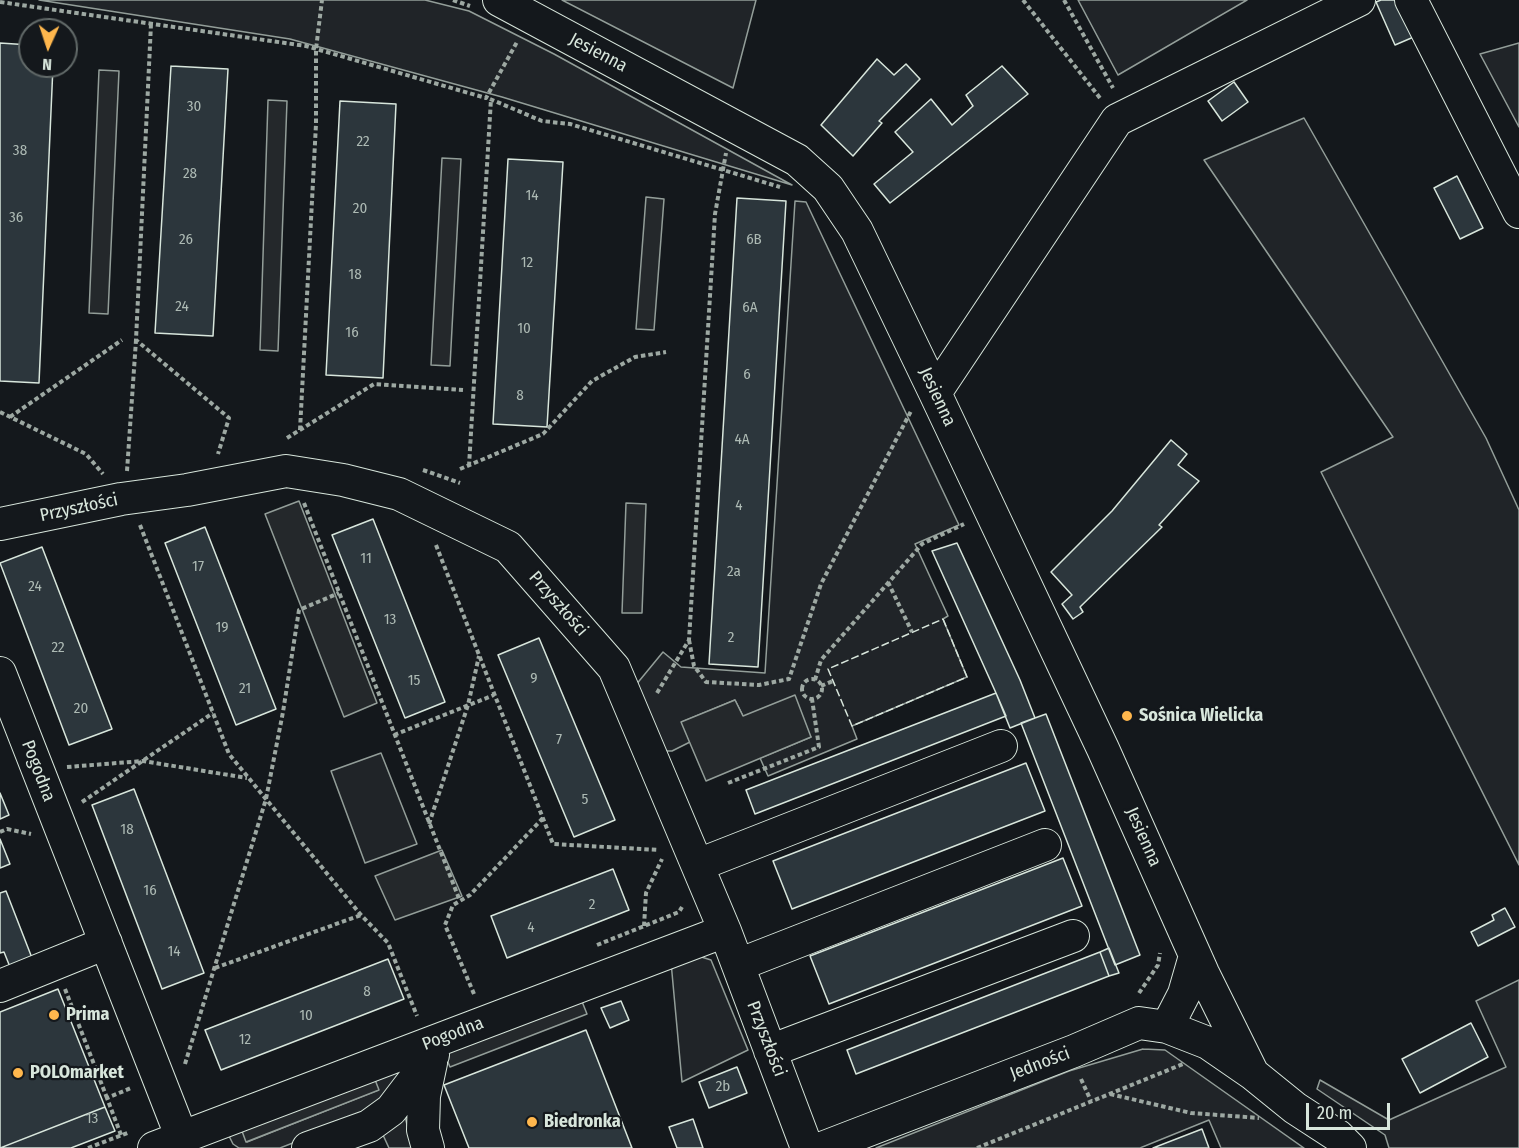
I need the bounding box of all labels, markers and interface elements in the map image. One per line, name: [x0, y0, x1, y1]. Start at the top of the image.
north arrow: [18, 18, 78, 78]
street label: Jesienna: [565, 29, 631, 77]
text: N: [42, 55, 52, 74]
house number: 30: [187, 98, 201, 116]
house number: 22: [356, 133, 370, 151]
house number: 38: [13, 142, 27, 160]
house number: 28: [183, 165, 197, 183]
house number: 14: [525, 187, 539, 205]
house number: 20: [353, 200, 367, 218]
house number: 36: [9, 209, 23, 227]
house number: 26: [179, 231, 193, 249]
house number: 6B: [746, 231, 762, 249]
house number: 12: [521, 254, 533, 272]
house number: 18: [348, 266, 362, 284]
house number: 24: [175, 298, 189, 316]
house number: 6A: [742, 299, 758, 317]
house number: 10: [517, 320, 531, 338]
house number: 16: [345, 324, 359, 342]
street label: Jesienna: [914, 364, 960, 430]
house number: 6: [743, 366, 751, 384]
house number: 8: [516, 387, 524, 405]
house number: 4A: [734, 431, 750, 449]
street label: Przyszłości: [38, 489, 120, 527]
house number: 4: [735, 497, 743, 515]
house number: 11: [360, 550, 372, 568]
house number: 17: [192, 558, 204, 576]
house number: 2a: [727, 563, 741, 581]
street label: Przyszłości: [524, 567, 592, 641]
house number: 24: [28, 578, 42, 596]
house number: 13: [384, 611, 396, 629]
house number: 19: [215, 619, 229, 637]
house number: 2: [728, 629, 734, 647]
house number: 22: [51, 639, 65, 657]
house number: 9: [530, 670, 538, 688]
house number: 15: [408, 672, 420, 690]
house number: 21: [239, 680, 251, 698]
house number: 20: [74, 700, 88, 718]
place label: Sośnica Wielicka: [1139, 705, 1263, 727]
marker: Sośnica Wielicka: [1120, 709, 1134, 723]
house number: 7: [556, 731, 562, 749]
street label: Pogodna: [16, 737, 60, 805]
house number: 5: [582, 791, 588, 809]
street label: Jesienna: [1120, 804, 1166, 870]
house number: 18: [120, 821, 134, 839]
house number: 16: [143, 882, 157, 900]
house number: 2: [589, 896, 595, 914]
house number: 4: [527, 919, 535, 937]
house number: 14: [167, 943, 181, 961]
house number: 8: [363, 983, 371, 1001]
street label: Przyszłości: [742, 998, 790, 1080]
place label: Prima: [66, 1004, 109, 1026]
house number: 10: [299, 1007, 313, 1025]
marker: Prima: [47, 1008, 61, 1022]
street label: Pogodna: [419, 1012, 487, 1056]
house number: 12: [239, 1031, 251, 1049]
street label: Jedności: [1007, 1043, 1073, 1085]
place label: POLOmarket: [30, 1062, 124, 1084]
marker: POLOmarket: [11, 1066, 25, 1080]
house number: 2b: [716, 1078, 730, 1096]
scale bar: [1309, 1091, 1393, 1129]
text: 20 m: [1317, 1102, 1352, 1124]
house number: 13: [86, 1110, 98, 1128]
place label: Biedronka: [544, 1111, 621, 1133]
marker: Biedronka: [525, 1115, 539, 1129]

